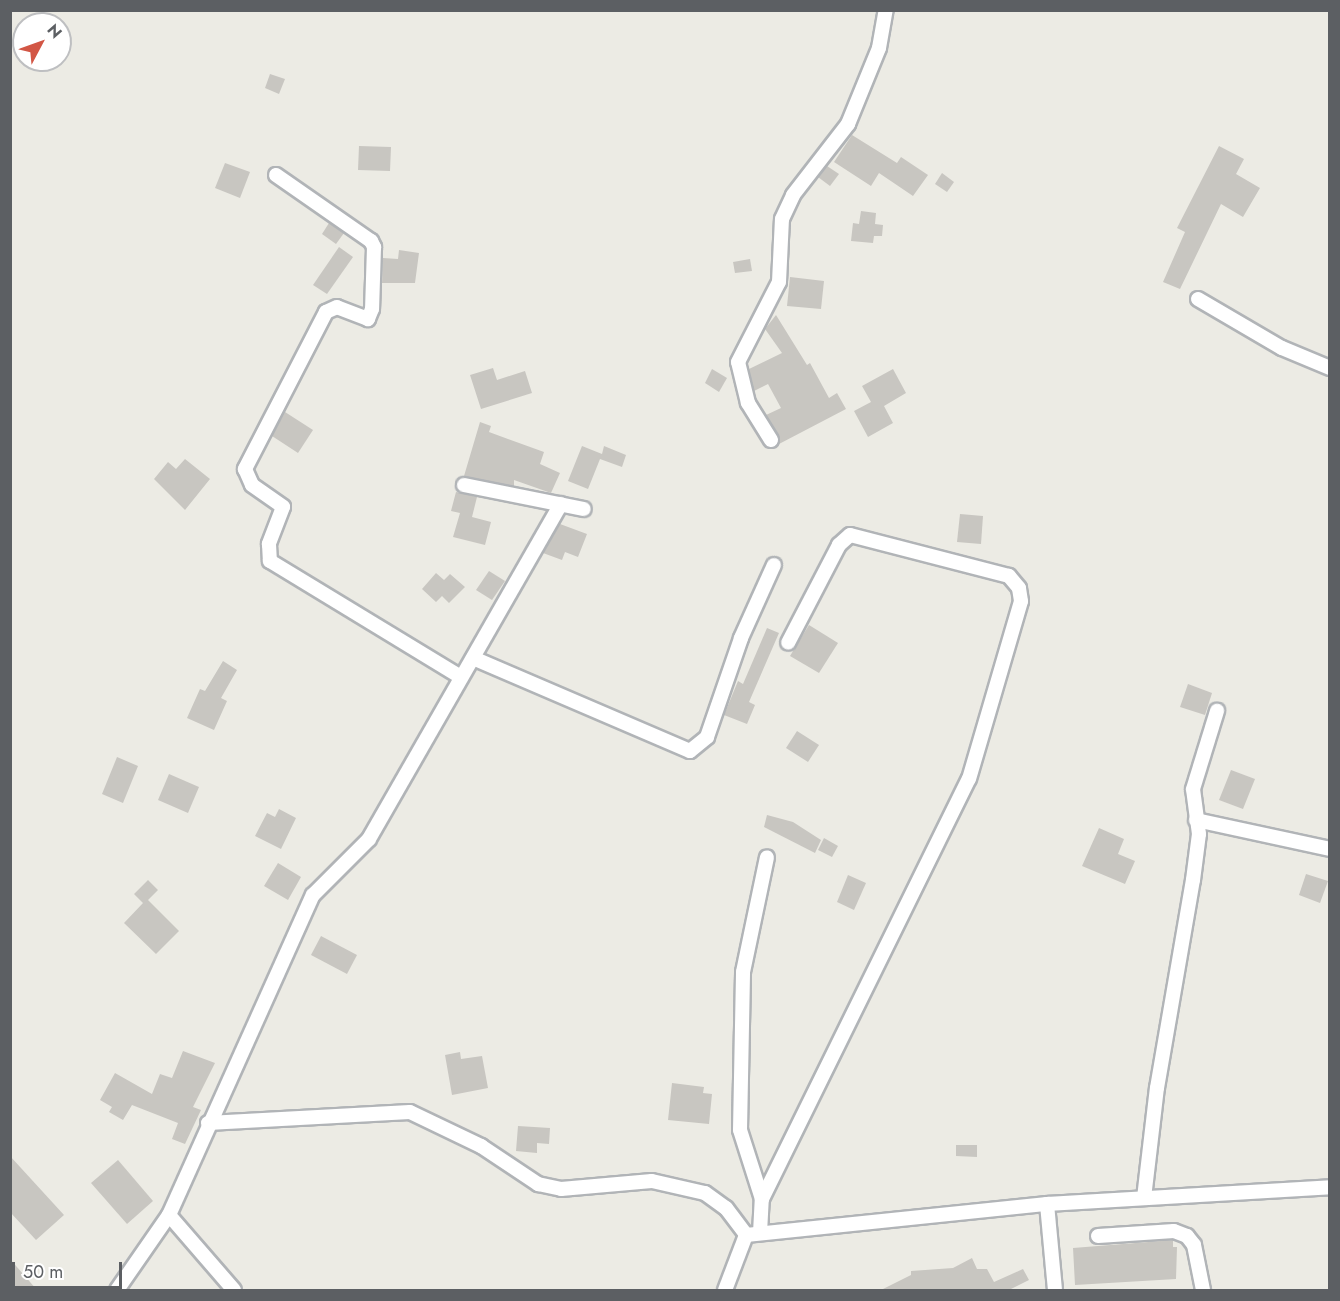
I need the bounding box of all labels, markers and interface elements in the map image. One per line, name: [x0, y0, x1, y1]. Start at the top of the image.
north arrow: [12, 12, 72, 72]
text: N: [42, 19, 67, 44]
scale bar: [15, 1250, 124, 1288]
text: 50 m: [23, 1259, 63, 1285]

